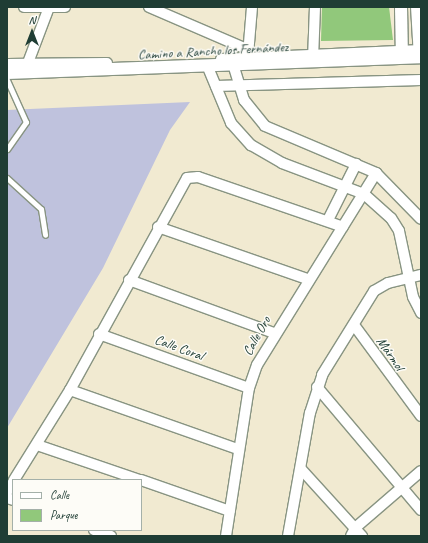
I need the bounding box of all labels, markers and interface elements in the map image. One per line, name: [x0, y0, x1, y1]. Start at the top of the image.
north arrow: [12, 12, 52, 52]
text: N: [29, 13, 35, 27]
street label: Camino a Rancho los Fernández: [137, 39, 289, 63]
street label: Calle Oro: [239, 313, 275, 359]
street label: Calle Coral: [153, 332, 205, 364]
street label: Mármol: [372, 334, 408, 374]
legend: [12, 479, 142, 531]
text: Calle: [50, 487, 69, 503]
text: Parque: [50, 507, 78, 523]

